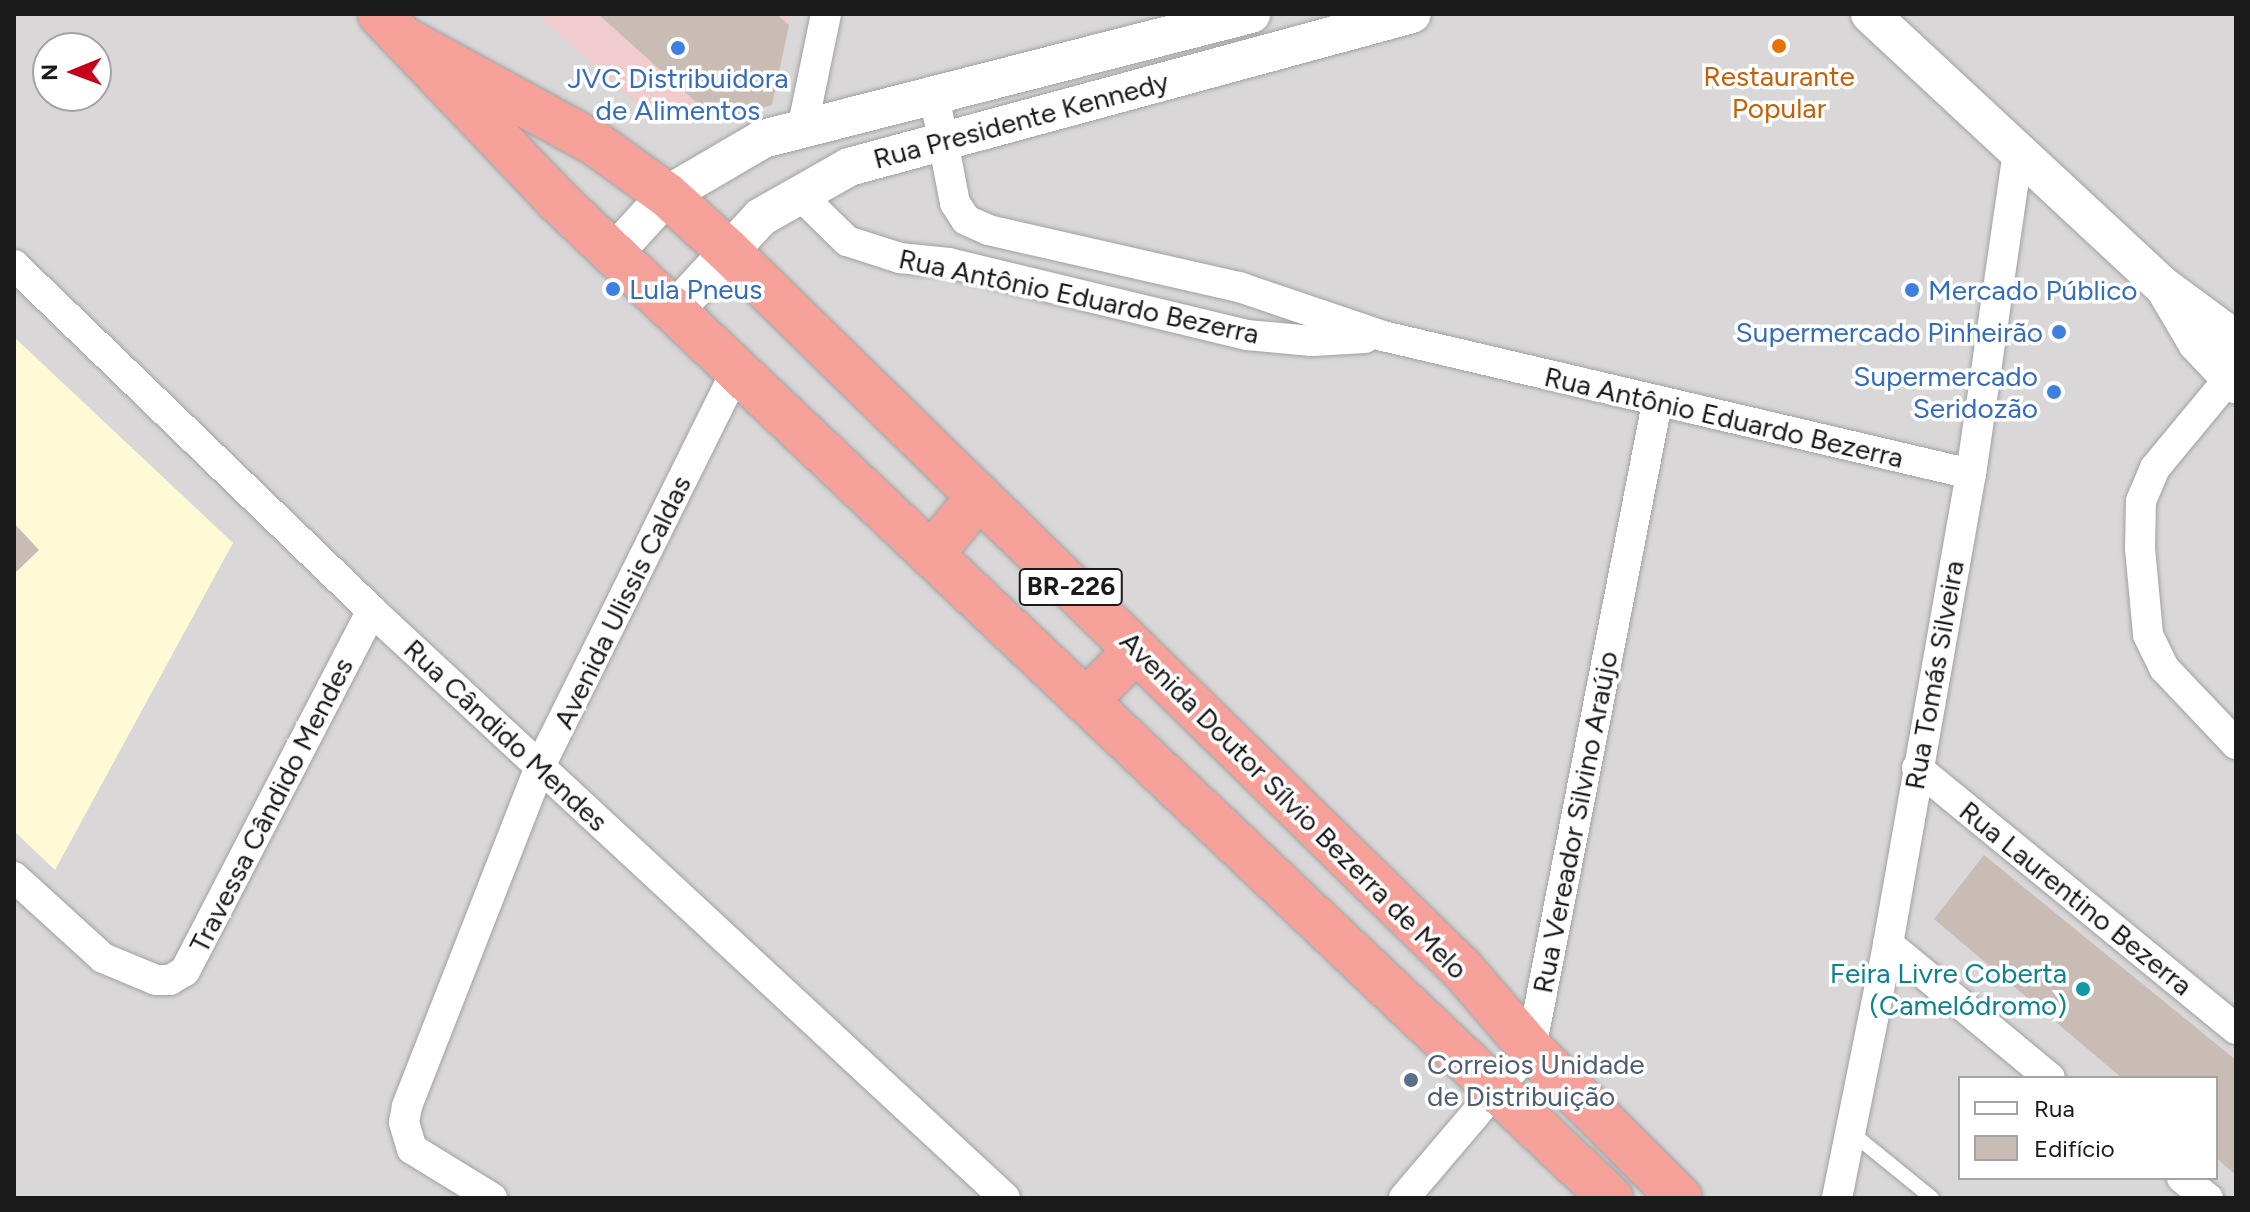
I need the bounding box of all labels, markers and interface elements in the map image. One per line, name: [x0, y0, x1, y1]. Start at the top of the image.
north arrow: [32, 32, 112, 112]
marker: Restaurante Popular: [1770, 37, 1788, 55]
marker: JVC Distribuidora de Alimentos: [669, 39, 687, 57]
place label: Restaurante Popular: [1703, 59, 1855, 125]
place label: JVC Distribuidora de Alimentos: [567, 61, 789, 127]
text: N: [36, 64, 63, 81]
street label: Rua Presidente Kennedy: [870, 64, 1172, 176]
street label: Rua Antônio Eduardo Bezerra: [896, 241, 1262, 351]
place label: Lula Pneus: [629, 272, 762, 306]
place label: Mercado Público: [1928, 273, 2138, 307]
marker: Lula Pneus: [604, 280, 622, 298]
marker: Mercado Público: [1903, 281, 1921, 299]
place label: Supermercado Pinheirão: [1736, 315, 2043, 349]
marker: Supermercado Pinheirão: [2050, 323, 2068, 341]
street label: Rua Antônio Eduardo Bezerra: [1541, 359, 1907, 475]
place label: Supermercado Seridozão: [1853, 359, 2038, 425]
marker: Supermercado Seridozão: [2045, 383, 2063, 401]
street label: Avenida Ulissis Caldas: [546, 470, 698, 734]
street label: Rua Tomás Silveira: [1897, 558, 1971, 792]
road number: BR-226: [1017, 565, 1125, 609]
street label: Avenida Doutor Sílvio Bezerra de Melo: [1113, 624, 1475, 986]
street label: Rua Cândido Mendes: [397, 632, 615, 838]
street label: Rua Vereador Silvino Araújo: [1525, 648, 1625, 996]
street label: Travessa Cândido Mendes: [182, 652, 360, 958]
street label: Rua Laurentino Bezerra: [1953, 794, 2199, 1002]
place label: Feira Livre Coberta (Camelódromo): [1830, 956, 2067, 1022]
marker: Feira Livre Coberta (Camelódromo): [2074, 980, 2092, 998]
place label: Correios Unidade de Distribuição: [1427, 1047, 1645, 1113]
marker: Correios Unidade de Distribuição: [1402, 1071, 1420, 1089]
legend: [1958, 1076, 2218, 1180]
text: Rua: [2034, 1094, 2075, 1123]
text: Edifício: [2034, 1134, 2115, 1163]

